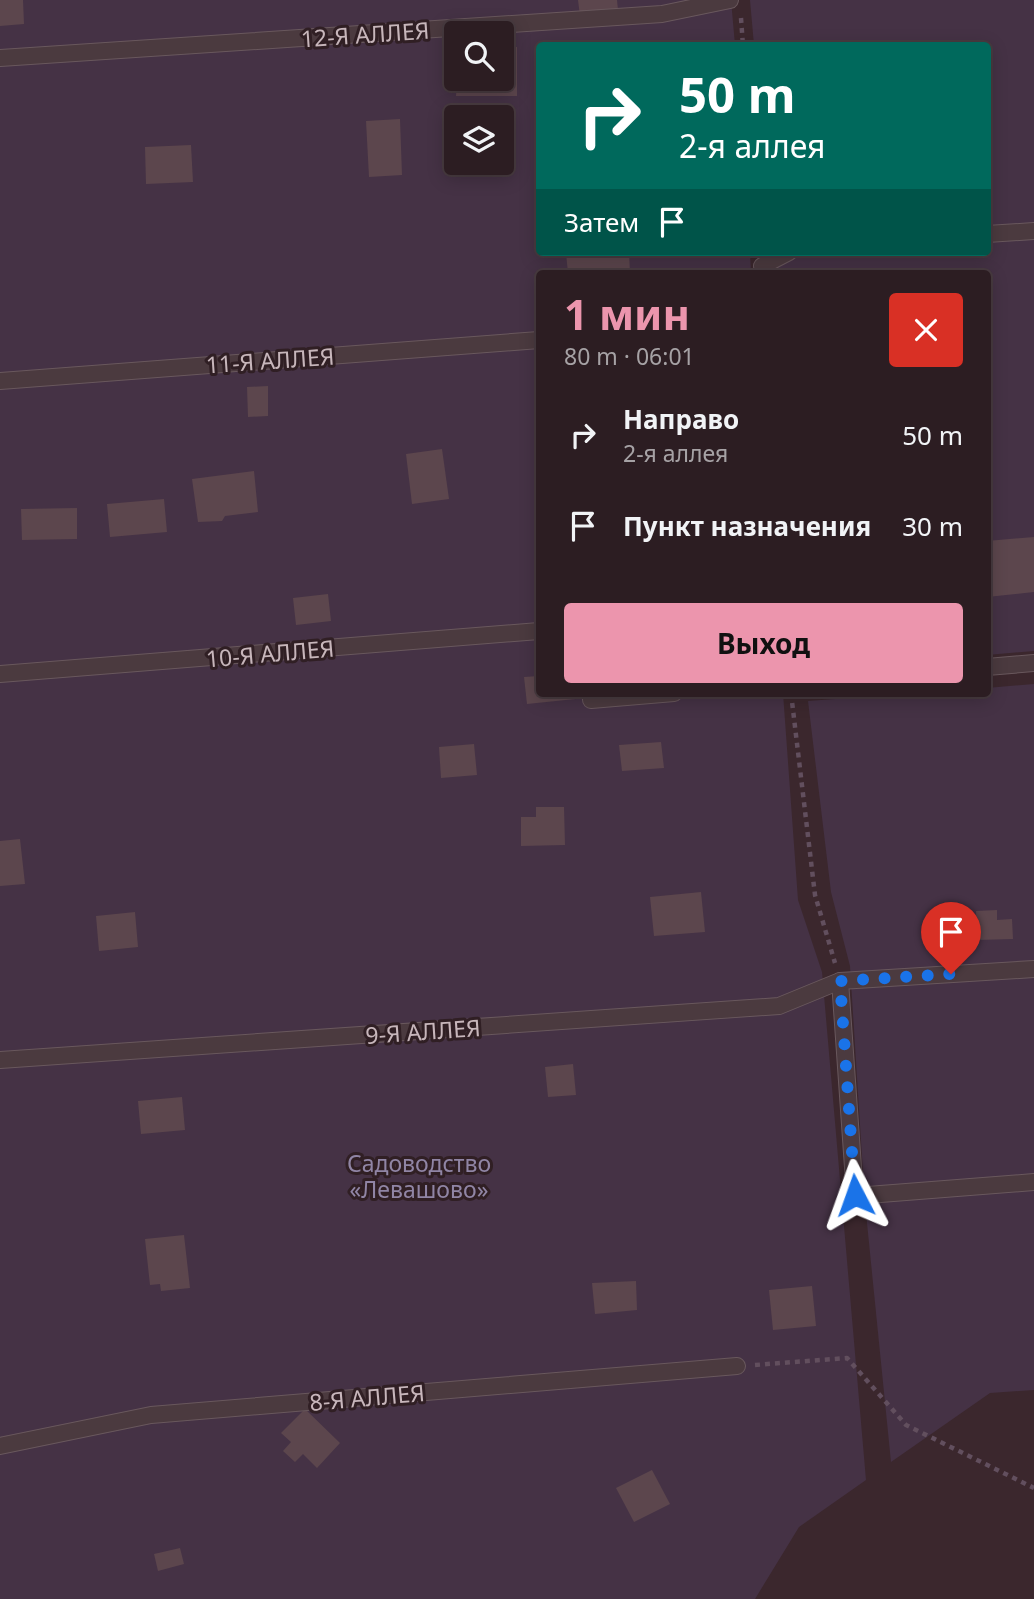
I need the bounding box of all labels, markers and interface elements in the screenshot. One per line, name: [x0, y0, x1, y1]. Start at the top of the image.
street label: 12-Я АЛЛЕЯ: [300, 14, 430, 54]
map controls: [444, 21, 514, 175]
button: search: [444, 21, 514, 91]
text: 50 m: [679, 61, 796, 127]
icon: right: [564, 70, 655, 161]
button: layers: [444, 105, 514, 175]
text: 2-я аллея: [679, 124, 826, 167]
icon: arrive: [653, 203, 691, 241]
text: Затем: [564, 204, 639, 240]
text: 1 мин: [564, 285, 690, 342]
button: close: [889, 293, 963, 367]
street label: 11-Я АЛЛЕЯ: [205, 340, 335, 380]
text: 80 m · 06:01: [564, 340, 695, 372]
text: Направо: [623, 401, 739, 437]
icon: right: [564, 416, 602, 454]
text: 50 m: [902, 417, 963, 453]
text: 2-я аллея: [623, 437, 728, 469]
icon: arrive: [564, 507, 602, 545]
text: Пункт назначения: [623, 508, 871, 544]
text: 30 m: [902, 508, 963, 544]
button: Выход: [564, 603, 963, 683]
street label: 10-Я АЛЛЕЯ: [205, 631, 335, 675]
pin: [921, 902, 981, 974]
icon: arrive: [932, 913, 970, 951]
street label: 9-Я АЛЛЕЯ: [364, 1011, 482, 1051]
park label: Садоводство «Левашово»: [347, 1147, 491, 1205]
position arrow: [818, 1158, 892, 1232]
street label: 8-Я АЛЛЕЯ: [308, 1376, 426, 1418]

